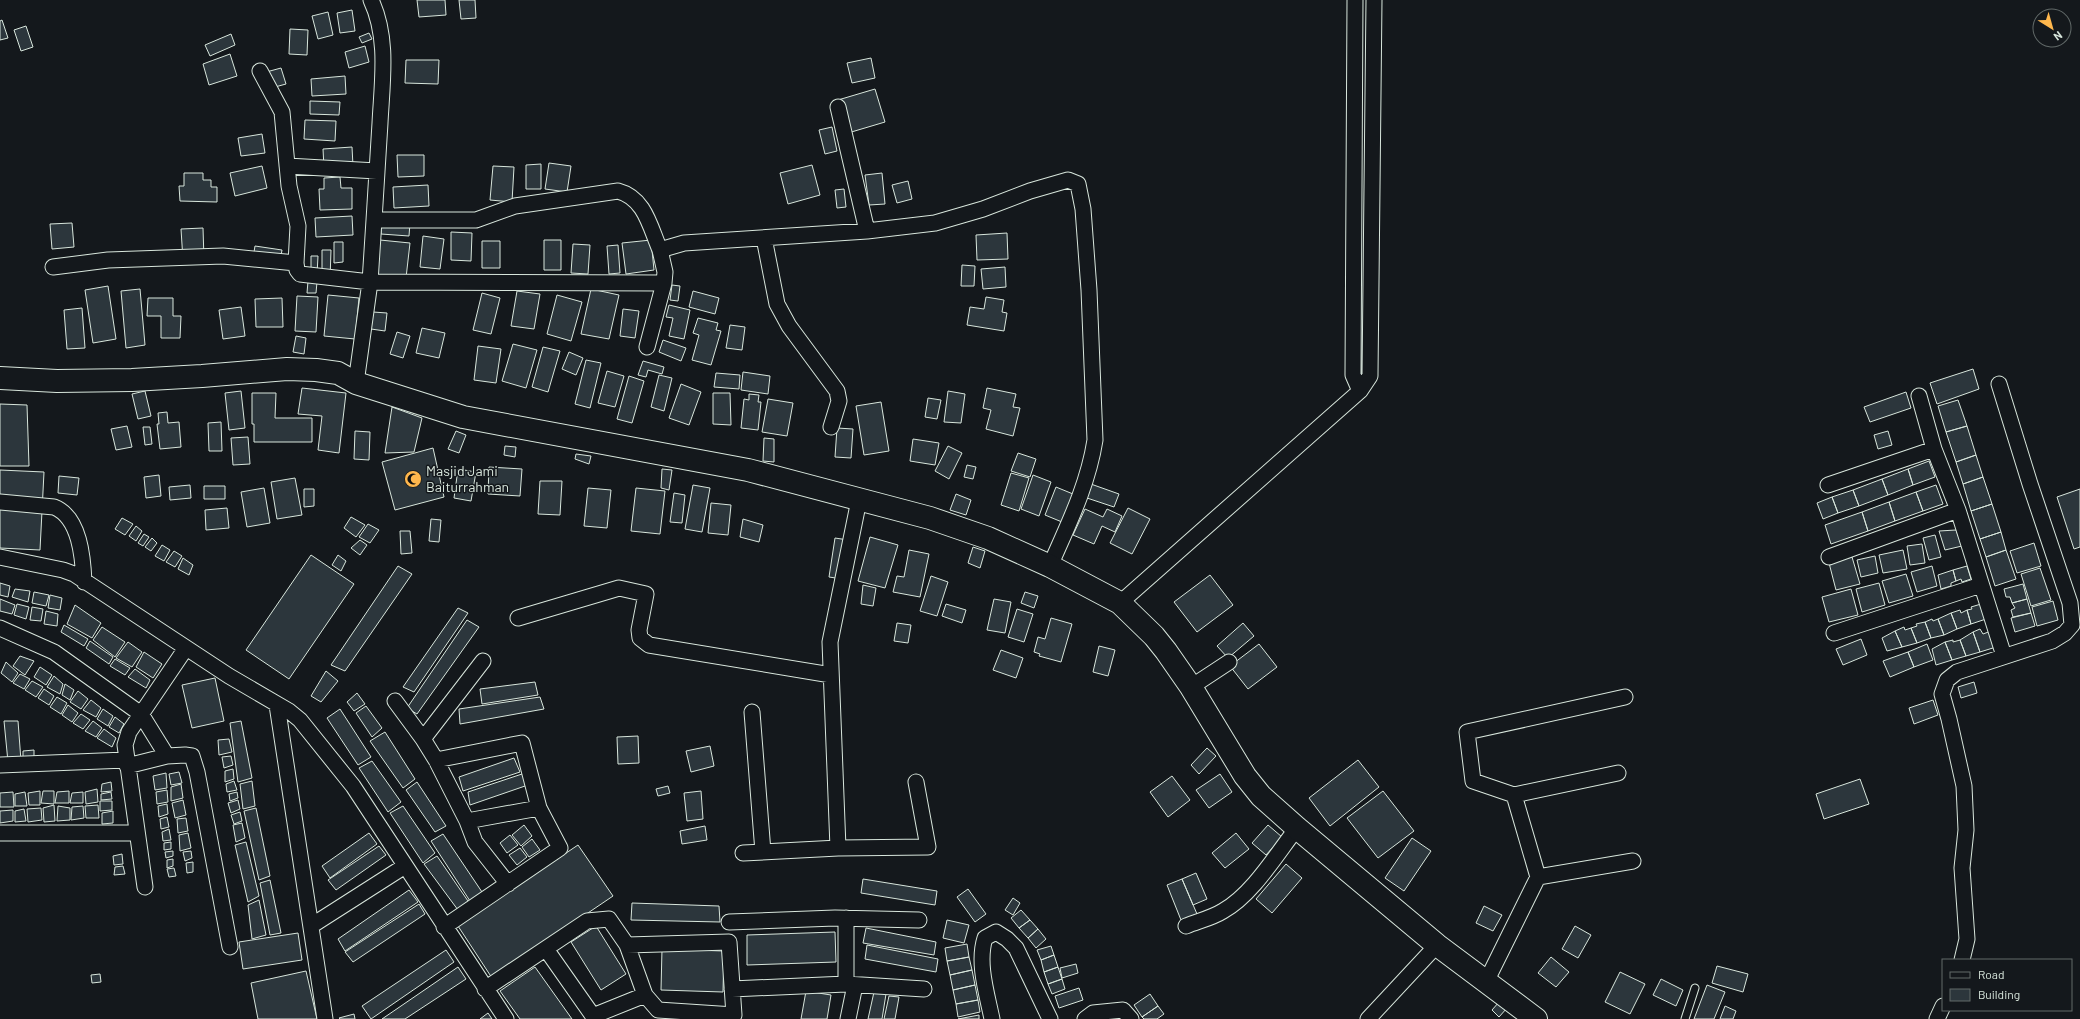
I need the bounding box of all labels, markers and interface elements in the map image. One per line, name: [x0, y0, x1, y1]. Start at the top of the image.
north arrow: [2032, 8, 2072, 48]
text: N: [2051, 29, 2065, 44]
place label: Masjid Jami Baiturrahman: [426, 462, 509, 495]
mosque icon: Masjid Jami Baiturrahman: [403, 469, 423, 489]
legend: [1942, 959, 2072, 1011]
text: Road: [1978, 967, 2005, 981]
text: Building: [1978, 987, 2020, 1001]

